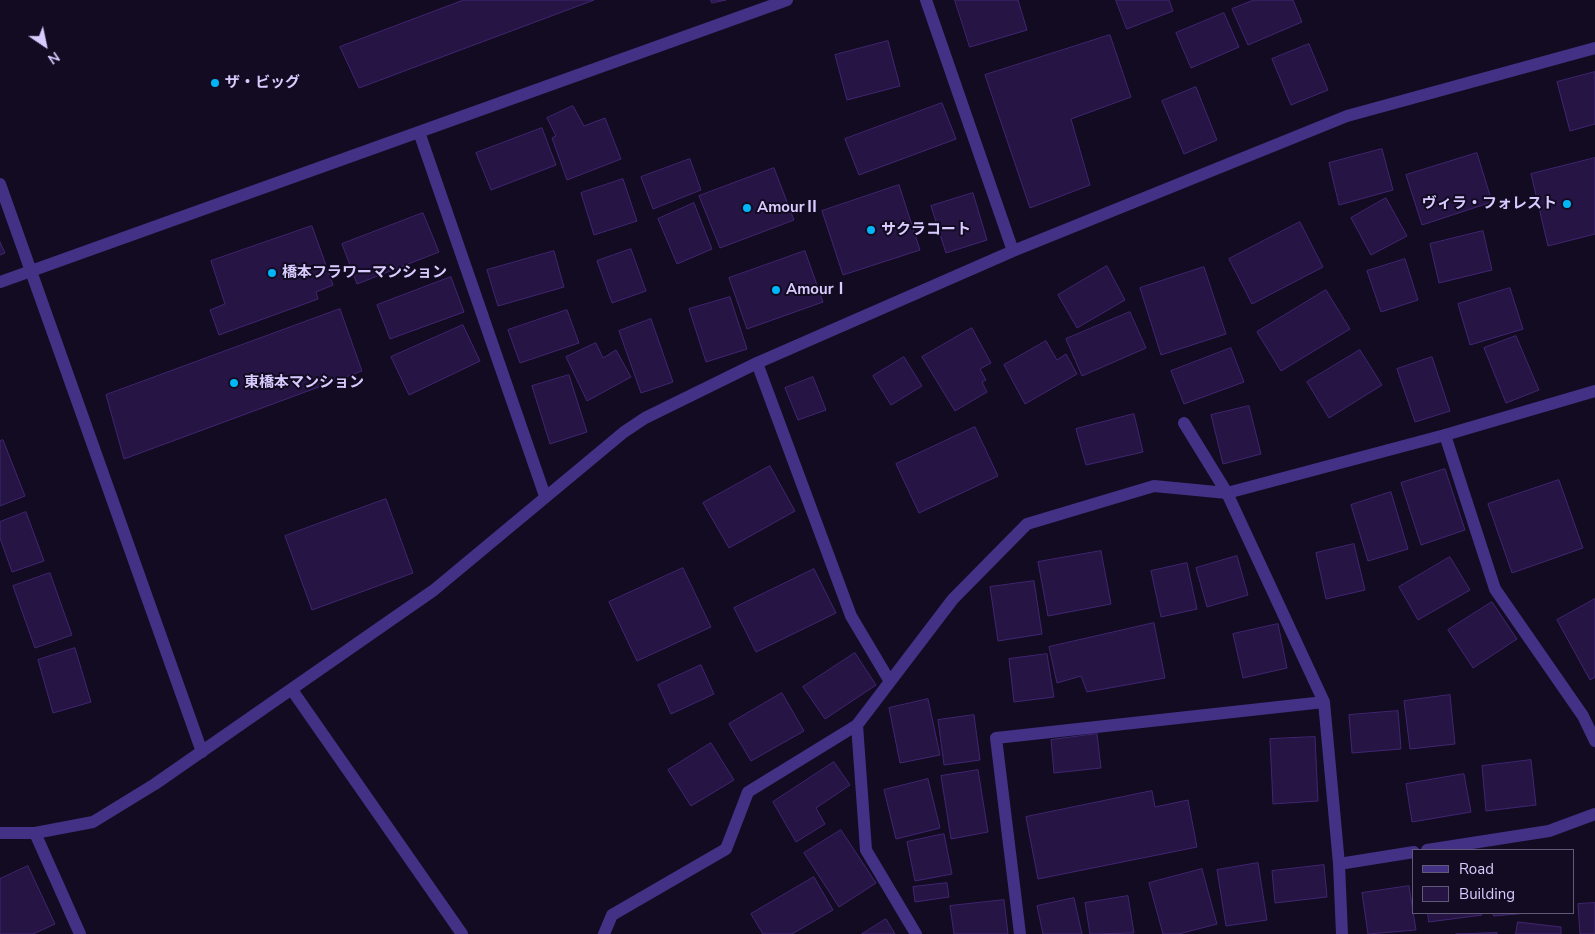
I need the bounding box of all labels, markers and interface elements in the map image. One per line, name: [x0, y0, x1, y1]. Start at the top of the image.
north arrow: [20, 20, 70, 70]
text: N: [44, 47, 63, 69]
place label: ザ・ビッグ: [225, 74, 300, 92]
marker: ザ・ビッグ: [209, 77, 221, 89]
place label: ヴィラ・フォレスト: [1422, 195, 1557, 213]
marker: ヴィラ・フォレスト: [1561, 198, 1573, 210]
place label: AmourⅡ: [757, 199, 820, 217]
marker: AmourⅡ: [741, 202, 753, 214]
place label: サクラコート: [881, 221, 971, 239]
marker: サクラコート: [865, 224, 877, 236]
place label: 橋本フラワーマンション: [282, 264, 447, 282]
marker: 橋本フラワーマンション: [266, 267, 278, 279]
place label: AmourⅠ: [786, 281, 849, 299]
marker: AmourⅠ: [770, 284, 782, 296]
place label: 東橋本マンション: [244, 374, 364, 392]
marker: 東橋本マンション: [228, 377, 240, 389]
legend: [1412, 849, 1575, 914]
text: Road: [1459, 859, 1494, 879]
text: Building: [1459, 884, 1515, 904]

